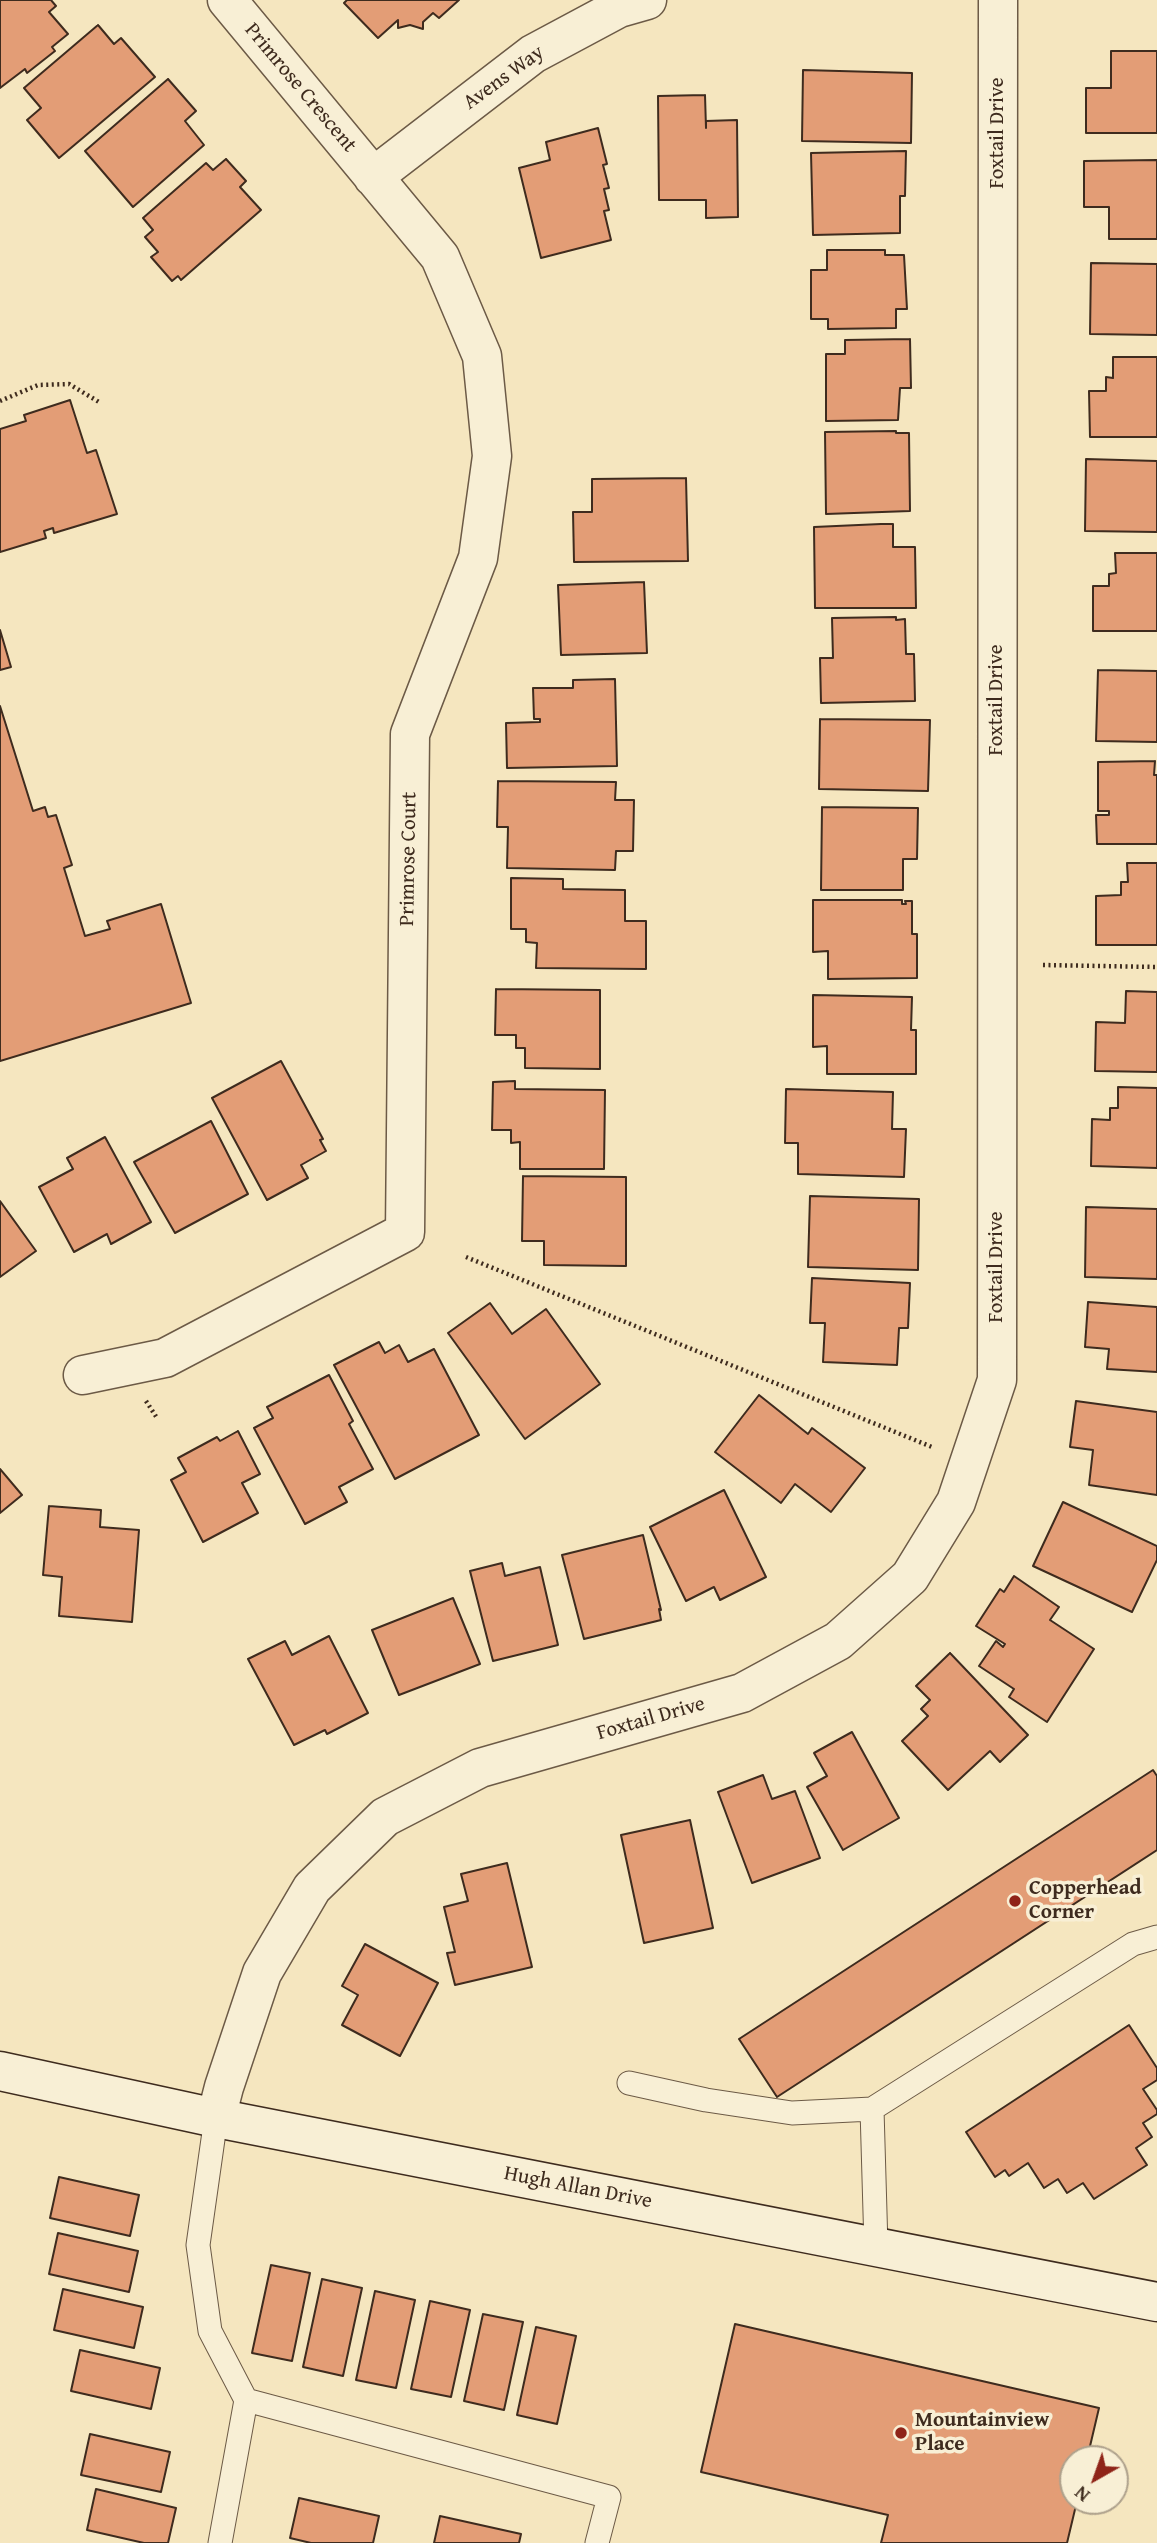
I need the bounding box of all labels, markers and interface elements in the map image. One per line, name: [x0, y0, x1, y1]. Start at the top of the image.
street label: Primrose Crescent: [239, 18, 361, 158]
street label: Avens Way: [459, 40, 549, 116]
street label: Foxtail Drive: [985, 77, 1011, 189]
street label: Foxtail Drive: [984, 644, 1010, 756]
street label: Primrose Court: [395, 792, 423, 926]
street label: Foxtail Drive: [984, 1211, 1010, 1323]
street label: Foxtail Drive: [594, 1692, 708, 1746]
place label: Copperhead Corner: [1029, 1876, 1141, 1926]
marker: Copperhead Corner: [1007, 1893, 1023, 1909]
street label: Hugh Allan Drive: [502, 2161, 654, 2215]
place label: Mountainview Place: [915, 2408, 1049, 2458]
marker: Mountainview Place: [893, 2425, 909, 2441]
north arrow: [1059, 2445, 1129, 2515]
text: N: [1068, 2480, 1096, 2509]

